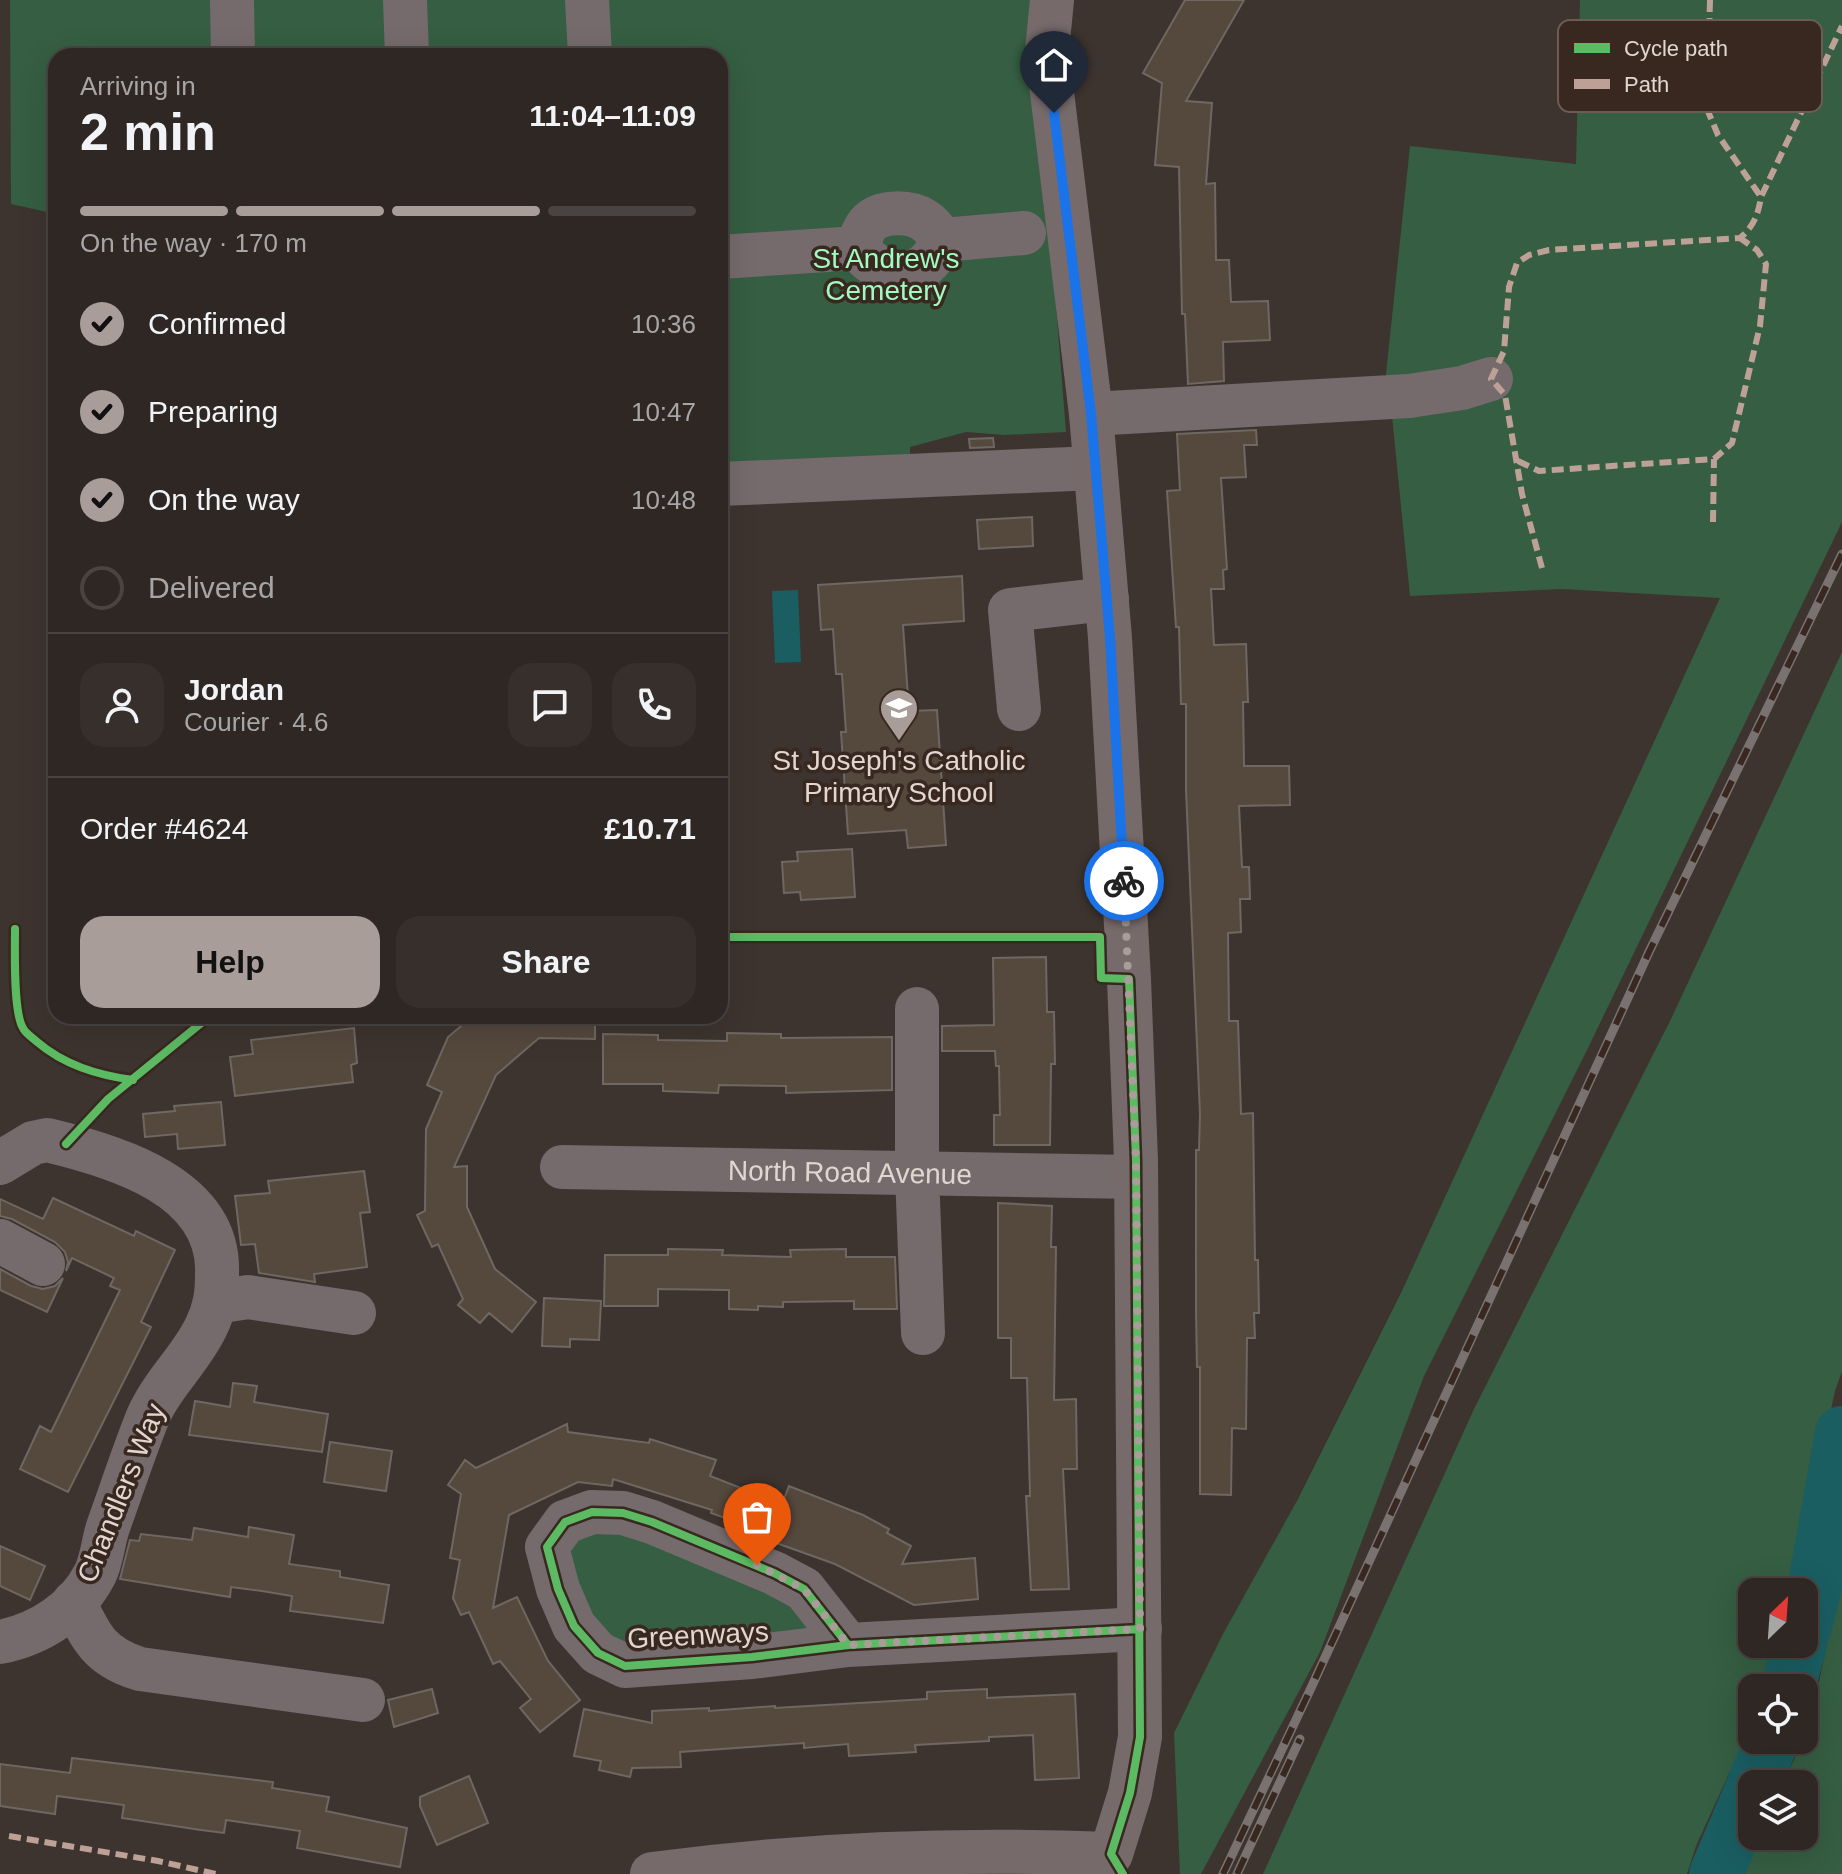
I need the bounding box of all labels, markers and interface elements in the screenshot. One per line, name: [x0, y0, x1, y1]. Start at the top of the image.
legend: [1558, 20, 1822, 112]
pin: [1020, 31, 1088, 113]
text: Cycle path: [1624, 36, 1728, 61]
icon: home: [1032, 43, 1076, 87]
text: Arriving in: [80, 71, 196, 101]
text: Path: [1624, 72, 1669, 97]
text: 11:04–11:09: [529, 99, 696, 132]
text: 2 min: [80, 103, 216, 161]
text: On the way · 170 m: [80, 228, 307, 258]
park label: St Andrew's Cemetery: [813, 243, 959, 306]
icon: check: [80, 302, 124, 346]
text: Confirmed: [148, 307, 286, 340]
text: 10:36: [631, 309, 696, 339]
icon: check: [80, 390, 124, 434]
text: Preparing: [148, 395, 278, 428]
text: 10:47: [631, 397, 696, 427]
icon: check: [80, 478, 124, 522]
text: On the way: [148, 483, 300, 516]
text: 10:48: [631, 485, 696, 515]
text: Delivered: [148, 571, 275, 604]
button: person: [80, 663, 164, 747]
button: chat: [508, 663, 592, 747]
button: phone: [612, 663, 696, 747]
text: Jordan: [184, 673, 284, 706]
school or university icon: St Joseph's Catholic Primary School: [878, 687, 920, 742]
text: Courier · 4.6: [184, 707, 329, 737]
place label: St Joseph's Catholic Primary School: [773, 745, 1025, 808]
text: Order #4624: [80, 812, 248, 845]
text: £10.71: [604, 812, 696, 845]
courier: [1084, 841, 1164, 921]
icon: bike: [1102, 859, 1146, 903]
button: Help: [80, 916, 380, 1008]
button: Share: [396, 916, 696, 1008]
street label: North Road Avenue: [728, 1154, 972, 1190]
street label: Chandlers Way: [71, 1399, 171, 1587]
pin: [723, 1483, 791, 1565]
icon: bag: [735, 1495, 779, 1539]
north arrow: [1738, 1578, 1818, 1658]
map controls: [1738, 1578, 1818, 1850]
street label: Greenways: [626, 1616, 770, 1654]
button: locate: [1738, 1674, 1818, 1754]
button: layers: [1738, 1770, 1818, 1850]

